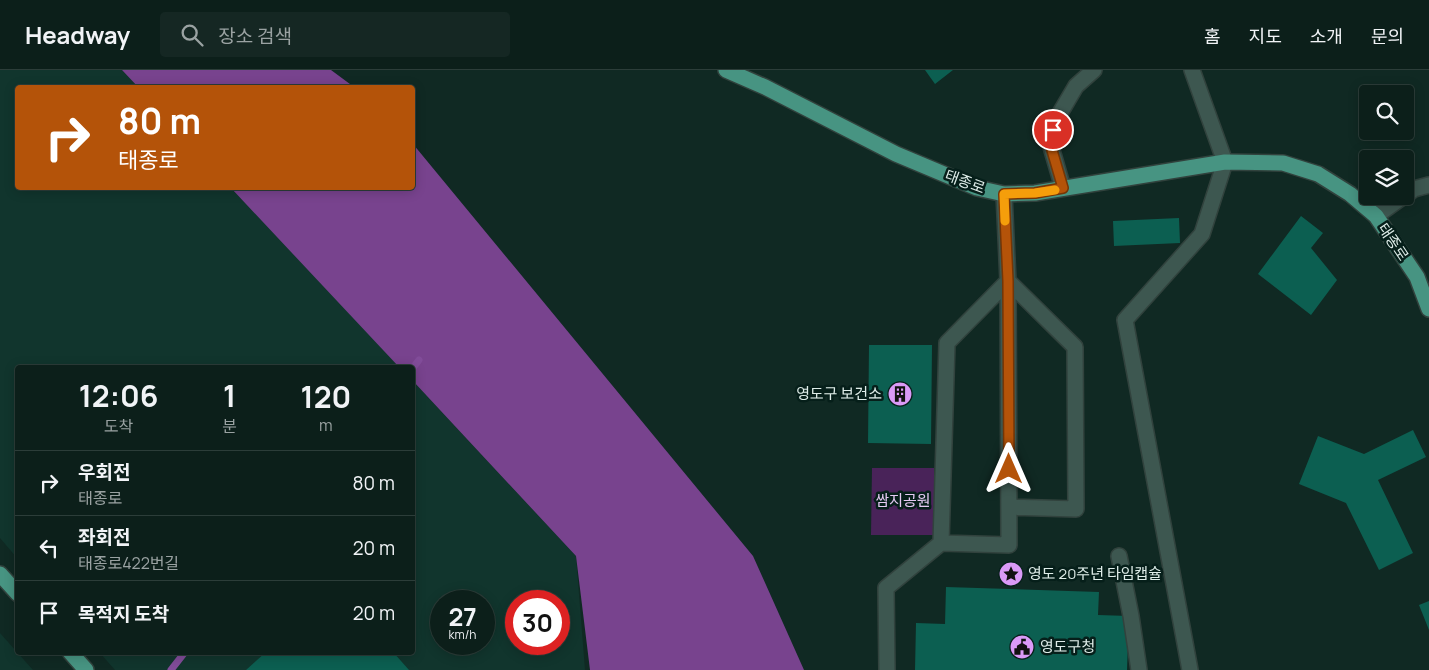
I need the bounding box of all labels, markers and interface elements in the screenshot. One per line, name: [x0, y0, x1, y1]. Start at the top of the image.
search box: [160, 12, 510, 57]
text: Headway: [25, 18, 130, 51]
icon: search: [178, 21, 206, 49]
text: 장소 검색: [218, 23, 292, 49]
text: 홈: [1204, 24, 1221, 48]
text: 지도: [1249, 24, 1282, 48]
text: 소개: [1310, 24, 1343, 48]
text: 문의: [1371, 24, 1404, 48]
map controls: [1359, 85, 1414, 205]
button: search: [1359, 85, 1414, 140]
text: 80 m: [118, 97, 201, 145]
icon: right: [35, 105, 100, 170]
pin: [1032, 109, 1074, 151]
icon: arrive: [1039, 116, 1067, 144]
text: 태종로: [118, 145, 179, 175]
button: layers: [1359, 150, 1414, 205]
street label: 태종로: [942, 165, 988, 198]
street label: 태종로: [1373, 219, 1414, 265]
text: 12:06: [79, 375, 158, 416]
text: 1: [223, 375, 236, 416]
text: 120: [301, 376, 351, 417]
building icon: 영도구 보건소: [887, 381, 913, 407]
place label: 영도구 보건소: [796, 383, 882, 404]
text: m: [319, 414, 333, 436]
text: 도착: [104, 415, 133, 437]
text: 분: [222, 415, 237, 437]
position arrow: [982, 442, 1034, 494]
text: 우회전: [78, 459, 130, 485]
icon: right: [35, 469, 63, 497]
text: 80 m: [352, 470, 395, 496]
text: 태종로: [78, 487, 122, 509]
park label: 쌈지공원: [875, 490, 931, 511]
text: 좌회전: [78, 524, 130, 550]
icon: left: [35, 534, 63, 562]
text: 20 m: [353, 535, 395, 561]
text: 태종로422번길: [78, 552, 179, 574]
place icon: 영도 20주년 타임캡슐: [998, 561, 1024, 587]
place label: 영도 20주년 타임캡슐: [1028, 563, 1162, 584]
speed limit sign: 30: [505, 590, 570, 655]
icon: arrive: [35, 599, 63, 627]
text: 27: [448, 599, 477, 634]
text: 20 m: [353, 600, 395, 626]
text: 목적지 도착: [78, 601, 169, 627]
text: km/h: [449, 626, 476, 643]
public building icon: 영도구청: [1009, 634, 1035, 660]
place label: 영도구청: [1040, 636, 1095, 657]

